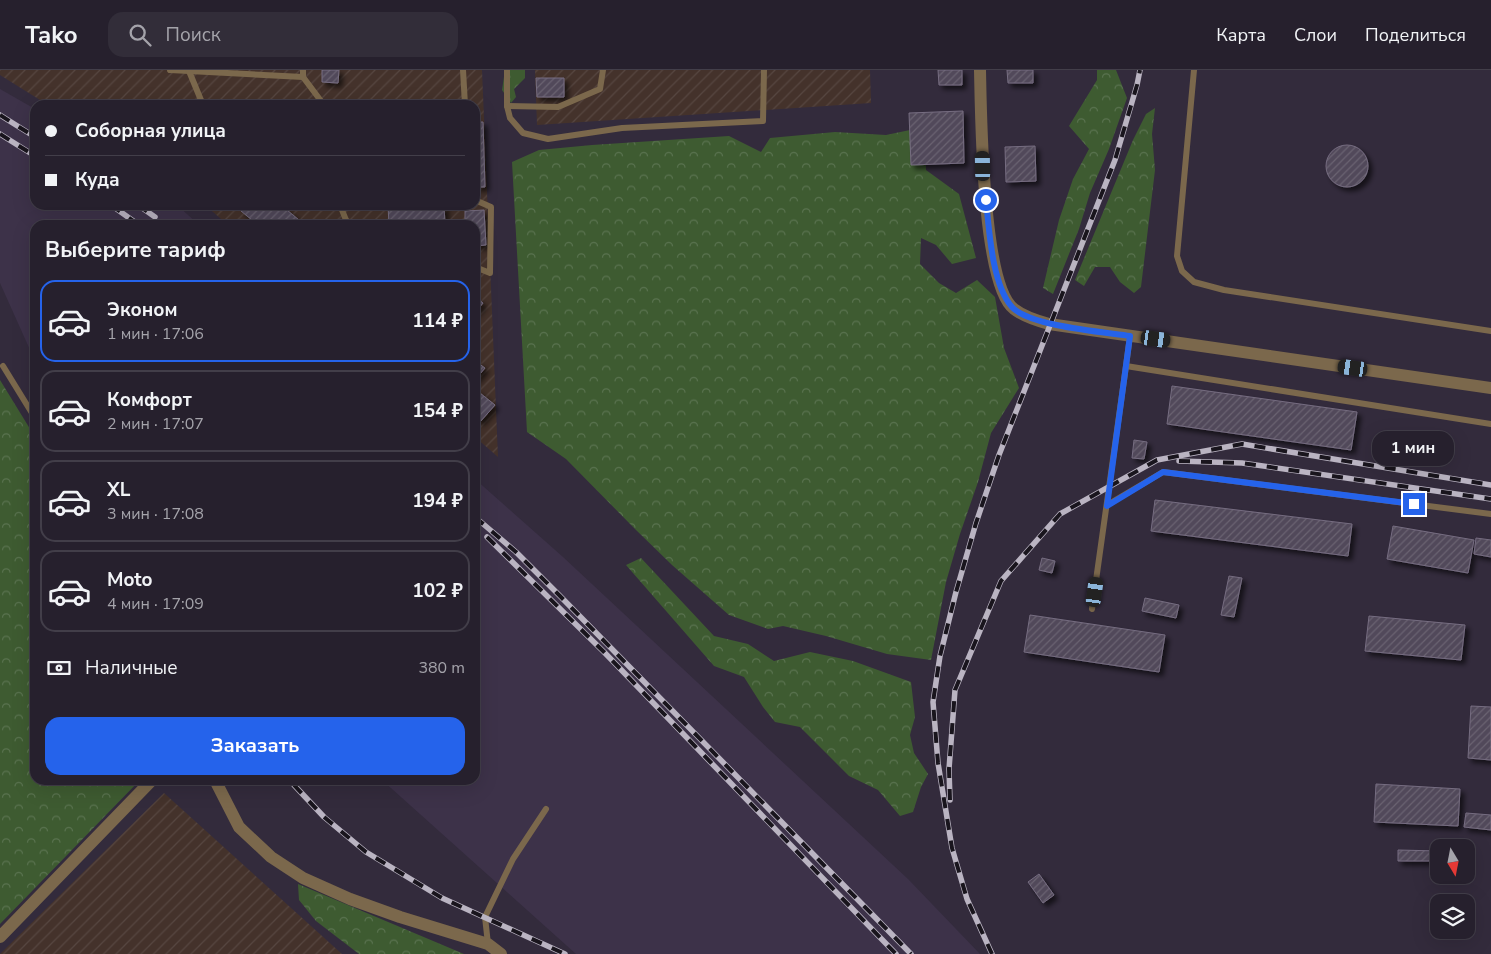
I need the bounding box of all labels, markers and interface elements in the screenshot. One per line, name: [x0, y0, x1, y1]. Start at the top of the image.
search box: [108, 12, 458, 57]
text: Tako: [25, 19, 78, 51]
icon: search: [126, 21, 154, 49]
text: Поиск: [166, 22, 221, 48]
text: Карта: [1216, 23, 1266, 47]
text: Слои: [1294, 23, 1337, 47]
text: Поделиться: [1365, 23, 1466, 47]
text: Соборная улица: [75, 118, 226, 144]
car: [975, 151, 990, 181]
text: Куда: [75, 167, 120, 193]
route start: [975, 189, 997, 211]
text: Выберите тариф: [45, 235, 226, 265]
text: Эконом: [107, 297, 178, 323]
icon: car: [47, 299, 92, 344]
text: 114 ₽: [412, 308, 463, 334]
text: 1 мин · 17:06: [107, 323, 204, 345]
car: [1140, 329, 1171, 349]
car: [1337, 358, 1368, 378]
text: Комфорт: [107, 387, 192, 413]
icon: car: [47, 389, 92, 434]
text: 154 ₽: [412, 398, 463, 424]
text: 2 мин · 17:07: [107, 413, 204, 435]
callout: 1 мин: [1373, 432, 1455, 466]
text: 1 мин: [1391, 437, 1435, 459]
text: XL: [107, 477, 130, 503]
icon: car: [47, 479, 92, 524]
text: 194 ₽: [412, 488, 463, 514]
route end: [1403, 493, 1425, 515]
text: 3 мин · 17:08: [107, 503, 204, 525]
text: Moto: [107, 567, 153, 593]
icon: car: [47, 569, 92, 614]
car: [1085, 576, 1104, 608]
text: 102 ₽: [412, 578, 463, 604]
text: 4 мин · 17:09: [107, 593, 204, 615]
icon: cash: [45, 654, 73, 682]
text: Наличные: [85, 655, 178, 681]
text: 380 m: [418, 657, 465, 679]
button: Заказать: [45, 717, 465, 775]
north arrow: [1430, 839, 1475, 884]
map controls: [1430, 839, 1475, 939]
button: layers: [1430, 894, 1475, 939]

